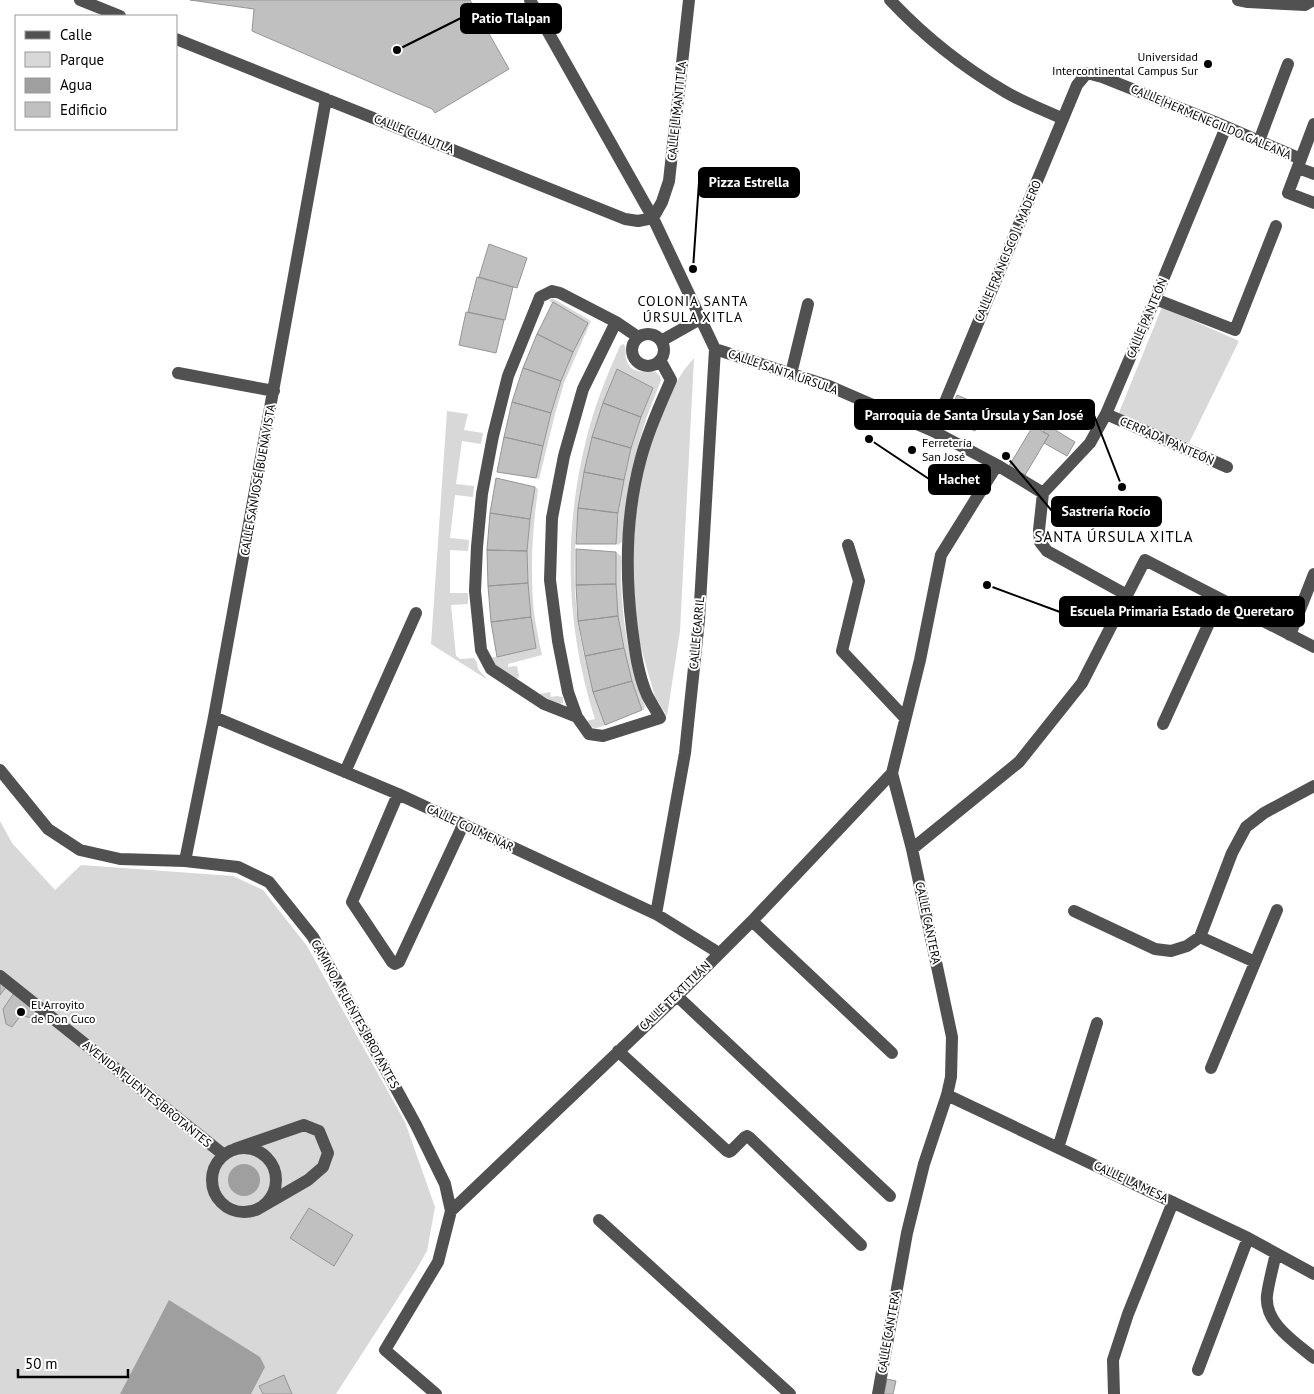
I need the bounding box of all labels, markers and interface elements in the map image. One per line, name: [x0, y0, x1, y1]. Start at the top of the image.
callout: Patio Tlalpan: [461, 4, 561, 33]
text: Patio Tlalpan: [471, 9, 551, 27]
legend: [15, 15, 178, 130]
text: Calle: [60, 25, 92, 44]
place label: Universidad Intercontinental Campus Sur: [1052, 49, 1198, 78]
text: Parque: [60, 50, 104, 69]
marker: Universidad Intercontinental Campus Sur: [1202, 58, 1214, 70]
street label: CALLE LIMANTITLA: [664, 60, 689, 161]
text: Agua: [60, 75, 92, 94]
street label: CALLE HERMENEGILDO GALEANA: [1129, 81, 1294, 162]
text: Edificio: [60, 100, 107, 119]
street label: CALLE CUAUTLA: [372, 111, 456, 156]
callout: Pizza Estrella: [699, 168, 799, 197]
text: Pizza Estrella: [709, 173, 789, 191]
street label: CALLE FRANCISCO I. MADERO: [971, 178, 1044, 324]
street label: CALLE PANTEÓN: [1123, 275, 1170, 360]
district label: COLONIA SANTA ÚRSULA XITLA: [637, 292, 749, 326]
street label: CALLE SANTA ÚRSULA: [726, 346, 840, 397]
callout: Parroquia de Santa Úrsula y San José: [855, 400, 1094, 429]
street label: CALLE SAN JOSÉ BUENAVISTA: [237, 403, 278, 557]
text: Parroquia de Santa Úrsula y San José: [865, 406, 1083, 424]
street label: CERRADA PANTEÓN: [1118, 413, 1217, 468]
place label: Ferretería San José: [922, 435, 972, 464]
marker: Ferretería San José: [906, 444, 918, 456]
callout: Hachet: [929, 465, 990, 494]
text: Hachet: [938, 470, 980, 488]
callout: Sastrería Rocío: [1052, 497, 1161, 526]
text: Sastrería Rocío: [1062, 502, 1151, 520]
district label: SANTA ÚRSULA XITLA: [1035, 527, 1193, 546]
street label: CALLE CARRIL: [686, 596, 707, 670]
callout: Escuela Primaria Estado de Queretaro: [1060, 597, 1304, 626]
text: Escuela Primaria Estado de Queretaro: [1070, 602, 1295, 620]
street label: CALLE COLMENAR: [424, 801, 516, 854]
street label: CALLE CANTERA: [912, 880, 945, 966]
street label: CAMINO A FUENTES BROTANTES: [308, 937, 403, 1091]
street label: CALLE TEXTITLÁN: [636, 958, 713, 1034]
place label: El Arroyito de Don Cuco: [31, 997, 96, 1026]
marker: El Arroyito de Don Cuco: [15, 1006, 27, 1018]
street label: AVENIDA FUENTES BROTANTES: [80, 1037, 215, 1150]
street label: CALLE LA MESA: [1091, 1158, 1171, 1205]
street label: CALLE CANTERA: [874, 1289, 903, 1375]
scale bar: [18, 1346, 128, 1378]
text: 50 m: [25, 1354, 58, 1373]

